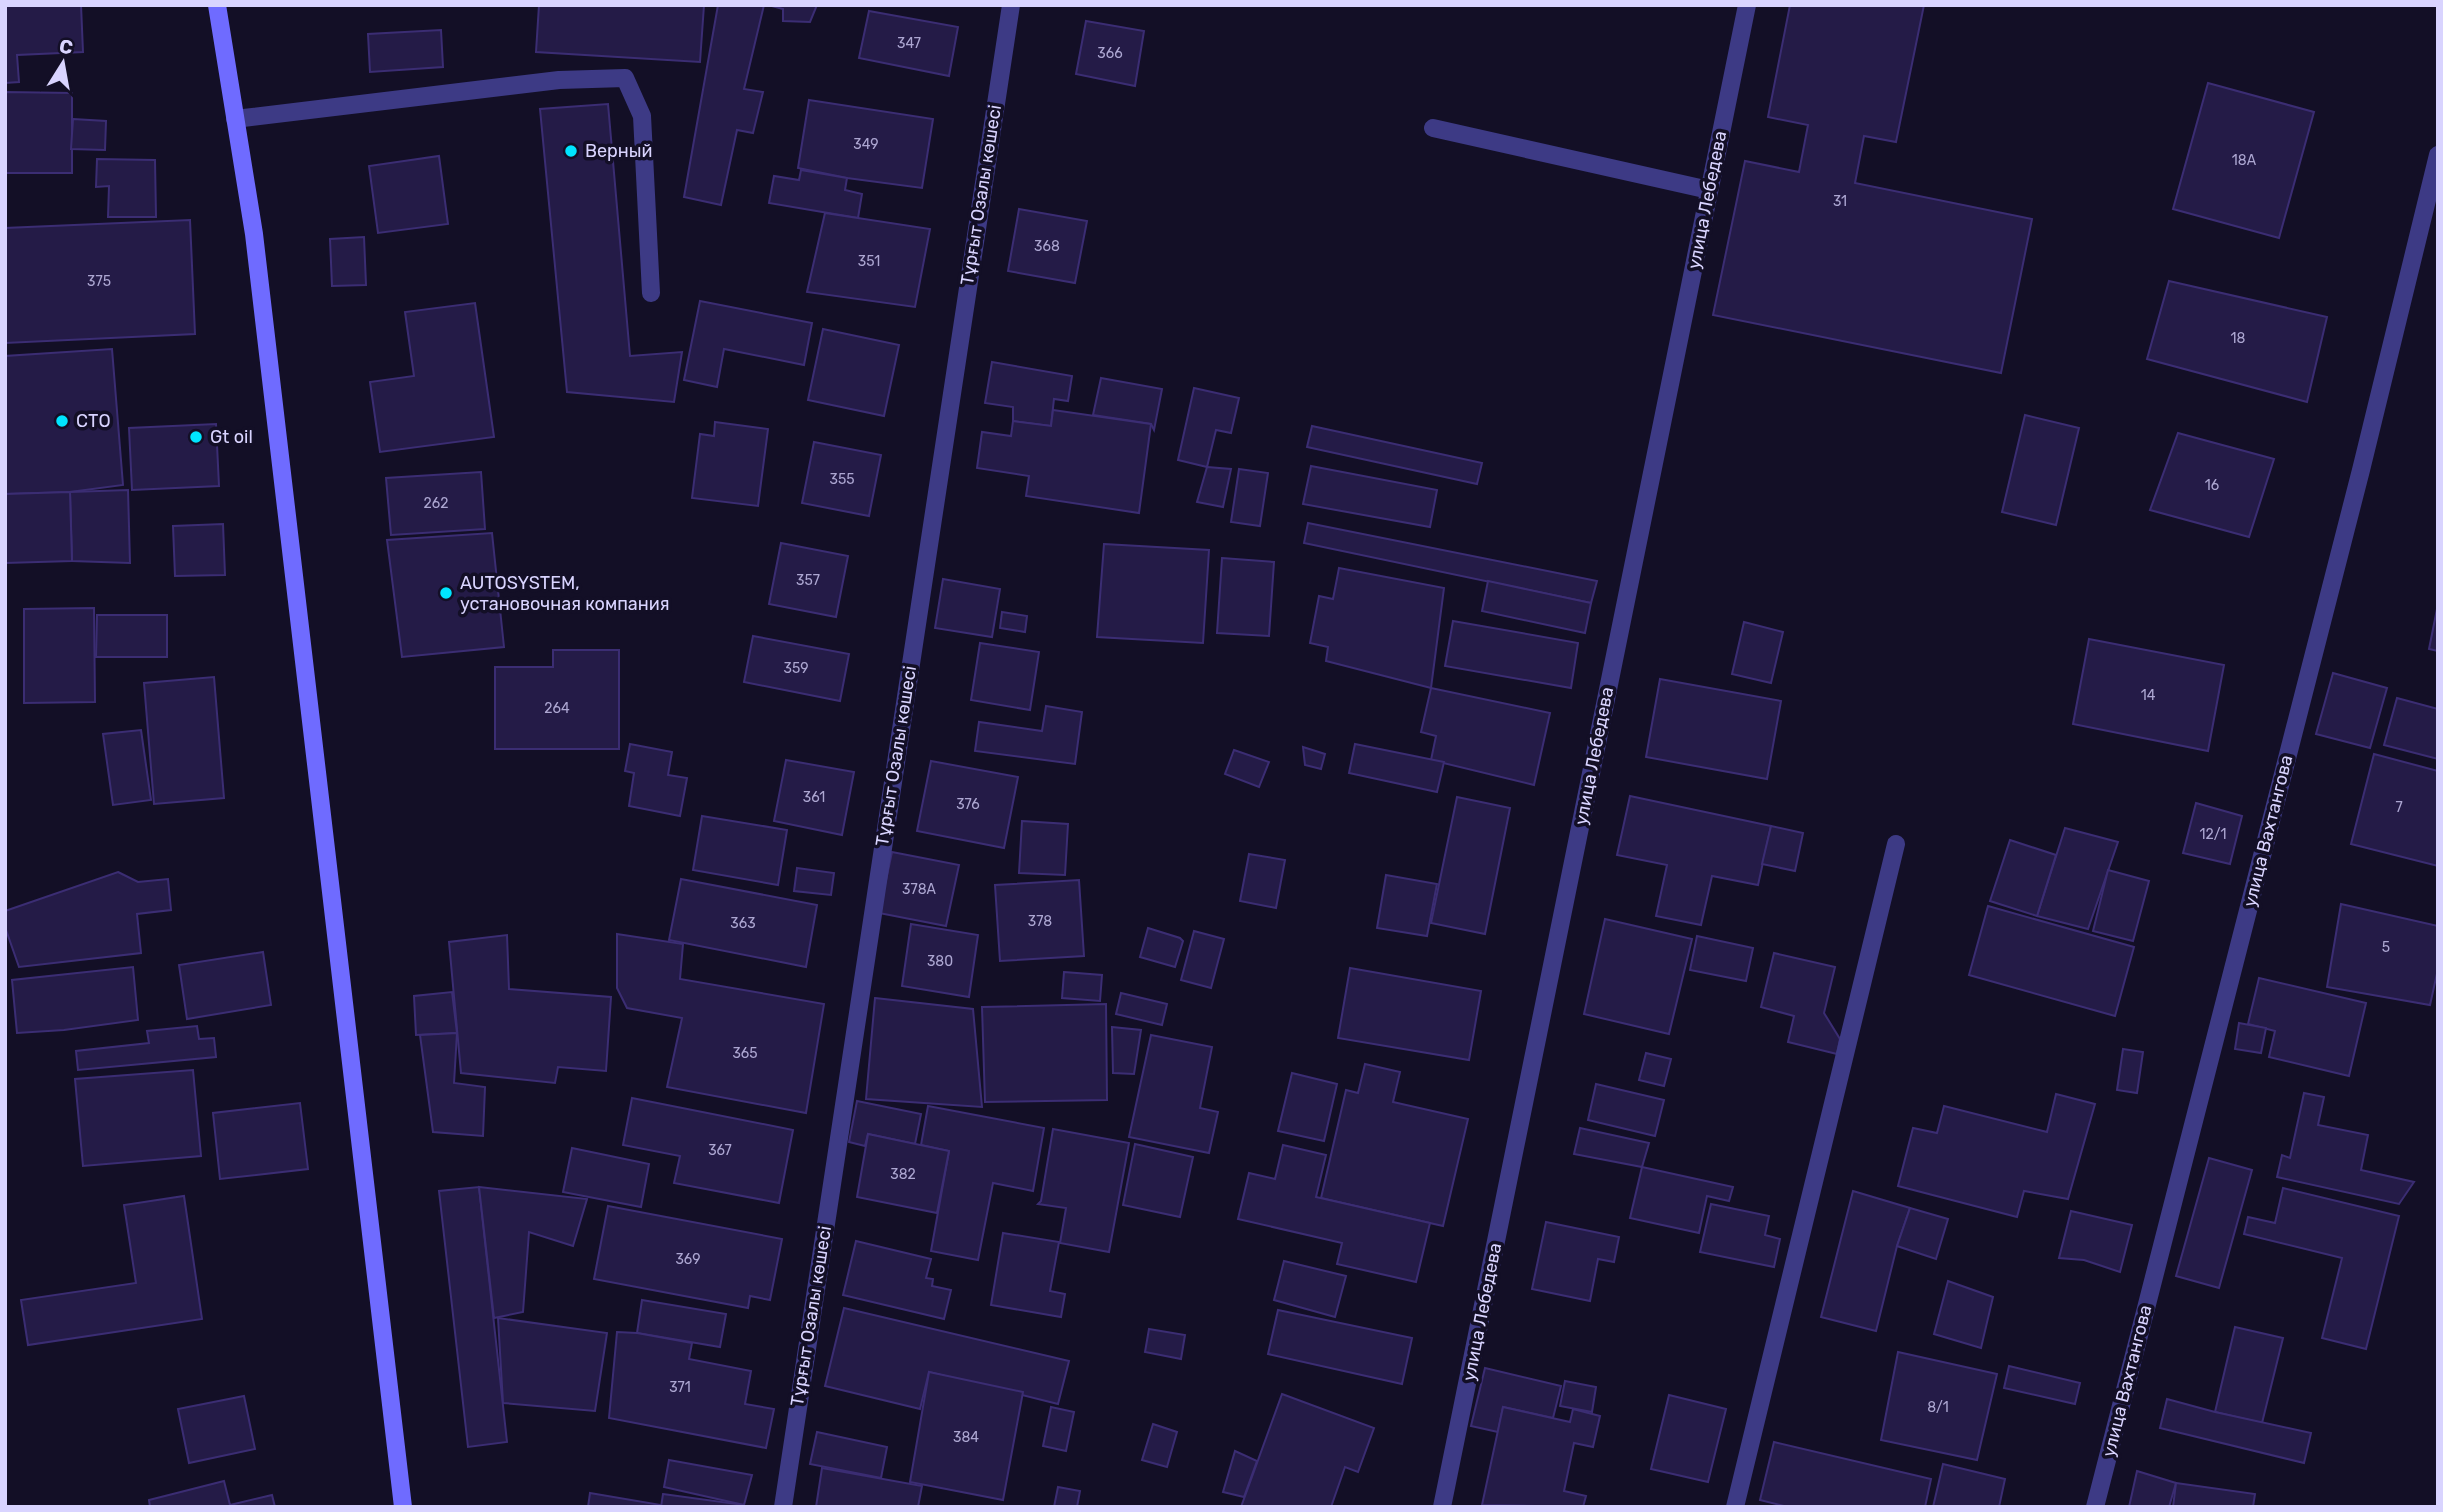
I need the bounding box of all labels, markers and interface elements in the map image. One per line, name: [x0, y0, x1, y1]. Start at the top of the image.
north arrow: [28, 28, 98, 98]
text: С: [57, 34, 75, 59]
house number: 347: [897, 35, 921, 52]
house number: 366: [1097, 45, 1123, 62]
street label: Тұрғыт Озалы көшесі: [956, 103, 1006, 287]
street label: улица Лебедева: [1683, 129, 1731, 271]
house number: 349: [853, 136, 879, 153]
place label: Верный: [585, 140, 653, 162]
marker: Верный: [563, 143, 579, 159]
house number: 18А: [2232, 152, 2257, 169]
house number: 31: [1833, 193, 1847, 210]
house number: 368: [1034, 238, 1060, 255]
house number: 351: [858, 253, 880, 270]
house number: 375: [87, 273, 111, 290]
house number: 18: [2231, 330, 2246, 347]
place label: СТО: [76, 410, 111, 432]
marker: СТО: [54, 413, 70, 429]
place label: Gt oil: [210, 426, 253, 448]
marker: Gt oil: [188, 429, 204, 445]
house number: 355: [829, 471, 855, 488]
house number: 16: [2205, 477, 2219, 494]
house number: 262: [424, 495, 448, 512]
place label: AUTOSYSTEM, установочная компания: [460, 572, 670, 615]
house number: 357: [796, 572, 820, 589]
marker: AUTOSYSTEM, установочная компания: [438, 585, 454, 601]
house number: 359: [783, 660, 809, 677]
street label: Тұрғыт Озалы көшесі: [871, 664, 921, 848]
street label: улица Лебедева: [1570, 685, 1618, 827]
house number: 14: [2141, 687, 2156, 704]
house number: 264: [544, 700, 570, 717]
street label: улица Вахтангова: [2238, 753, 2298, 909]
house number: 361: [803, 789, 825, 806]
house number: 376: [956, 796, 980, 813]
house number: 7: [2395, 799, 2403, 816]
house number: 12/1: [2200, 826, 2226, 843]
house number: 378А: [902, 881, 937, 898]
house number: 378: [1028, 913, 1052, 930]
house number: 363: [730, 915, 756, 932]
house number: 5: [2382, 939, 2390, 956]
house number: 380: [927, 953, 953, 970]
house number: 365: [732, 1045, 758, 1062]
house number: 367: [708, 1142, 732, 1159]
house number: 382: [890, 1166, 916, 1183]
street label: Тұрғыт Озалы көшесі: [786, 1224, 836, 1408]
street label: улица Лебедева: [1458, 1241, 1506, 1383]
house number: 369: [675, 1251, 701, 1268]
street label: улица Вахтангова: [2097, 1303, 2157, 1459]
house number: 371: [669, 1379, 691, 1396]
house number: 8/1: [1927, 1399, 1949, 1416]
house number: 384: [953, 1429, 979, 1446]

